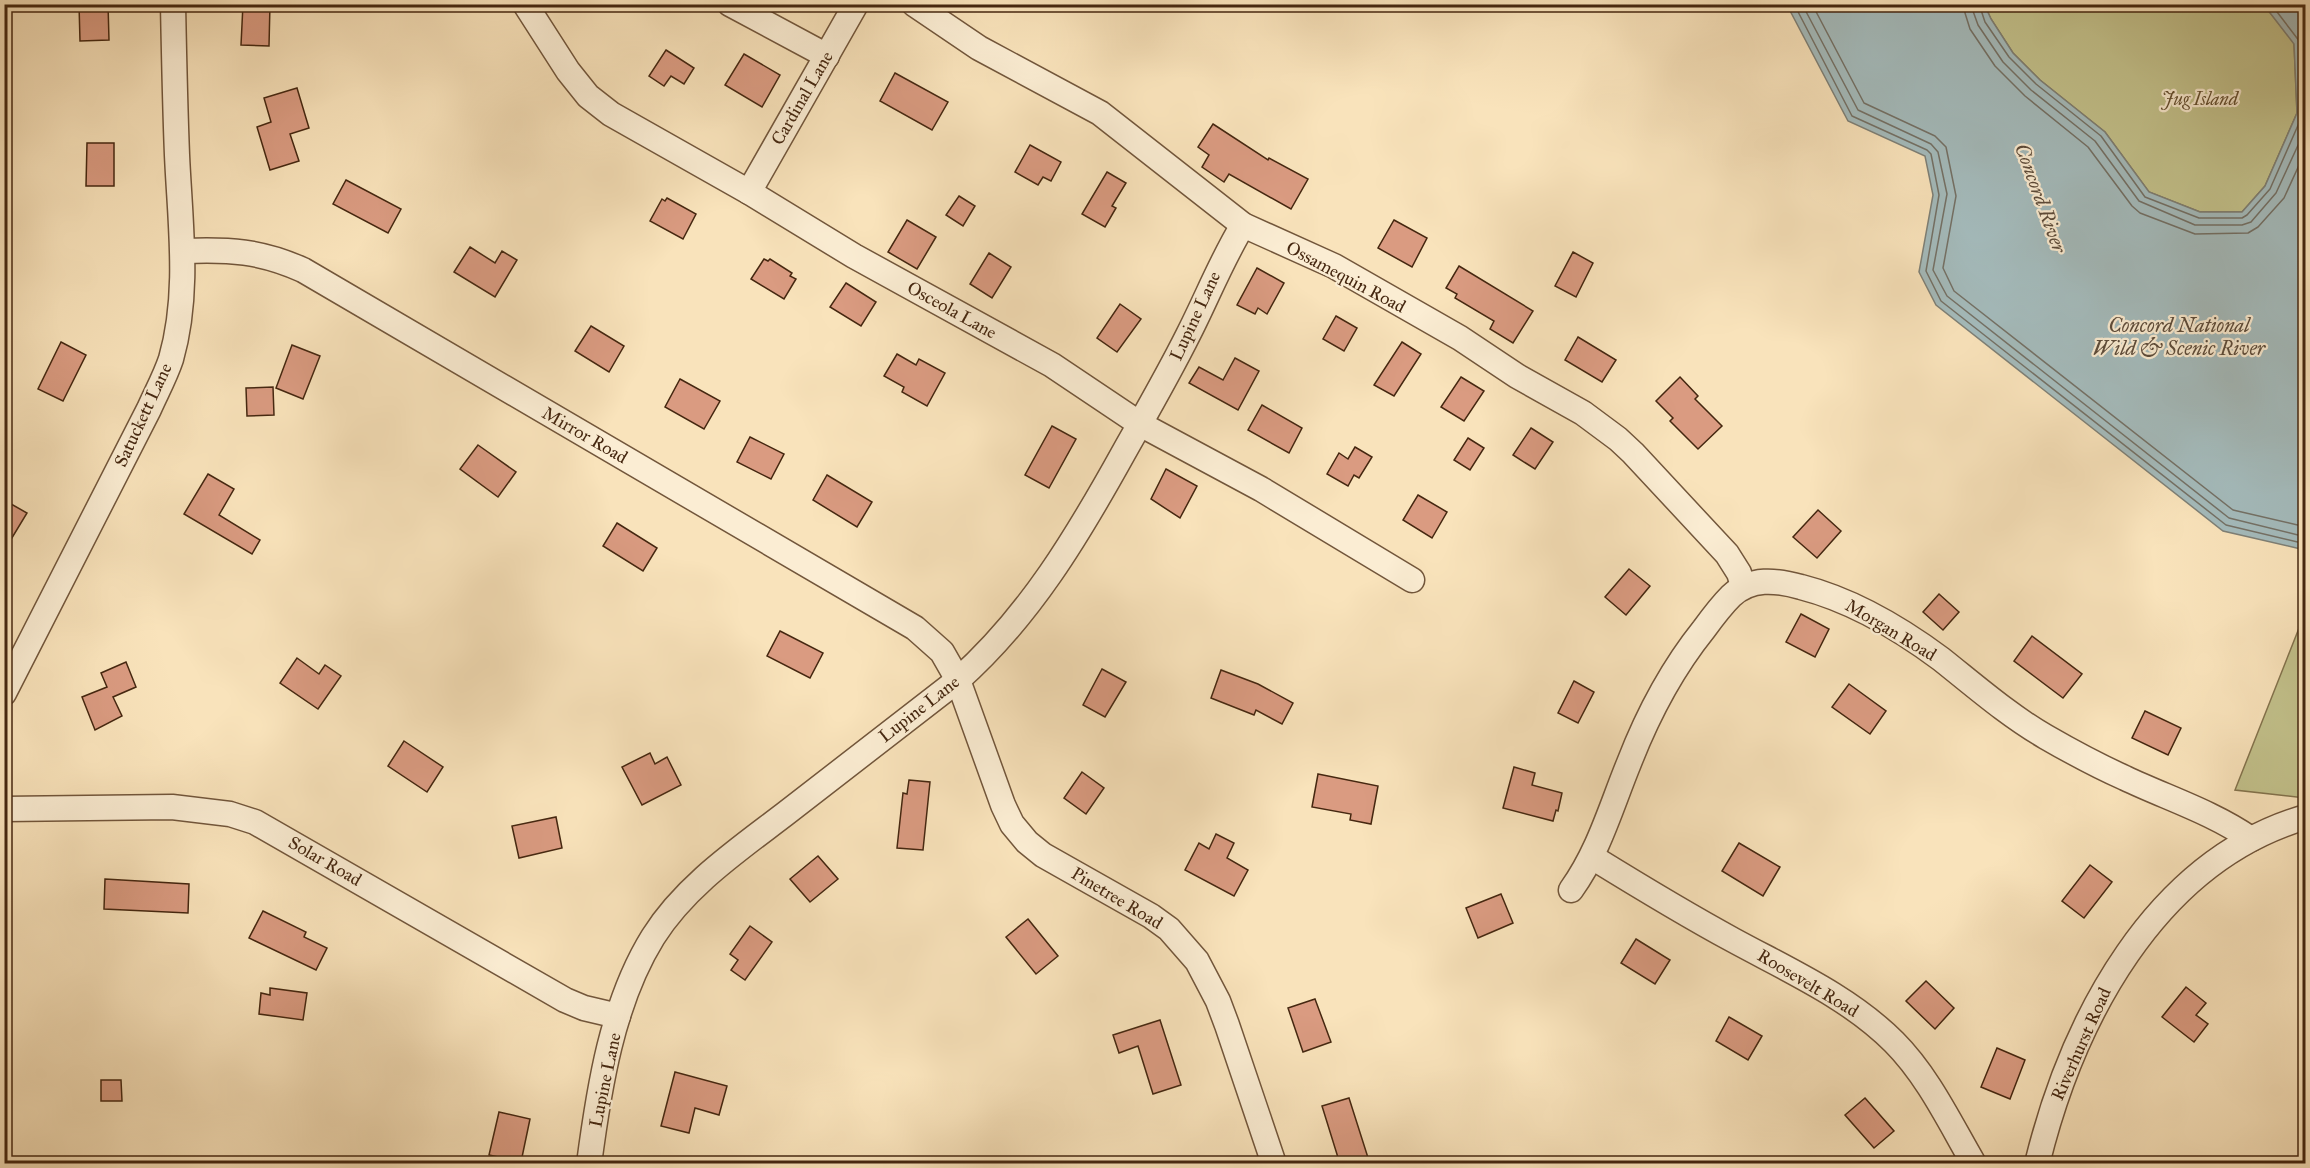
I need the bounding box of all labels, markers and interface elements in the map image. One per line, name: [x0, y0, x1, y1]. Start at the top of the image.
street label: Cardinal Lane: [766, 47, 838, 149]
park label: Jug Island: [2161, 88, 2240, 110]
water label: Concord River: [2010, 140, 2072, 257]
street label: Ossamequin Road: [1282, 236, 1410, 319]
street label: Lupine Lane: [1165, 268, 1225, 364]
street label: Osceola Lane: [903, 276, 1001, 344]
water label: Concord National Wild & Scenic River: [2093, 313, 2267, 360]
street label: Satuckett Lane: [109, 360, 177, 470]
street label: Mirror Road: [538, 402, 632, 468]
street label: Morgan Road: [1841, 594, 1940, 667]
street label: Lupine Lane: [874, 671, 964, 747]
street label: Solar Road: [284, 831, 366, 891]
street label: Pinetree Road: [1067, 862, 1167, 934]
street label: Roosevelt Road: [1753, 944, 1863, 1022]
street label: Riverhurst Road: [2046, 984, 2116, 1104]
street label: Lupine Lane: [584, 1031, 626, 1129]

